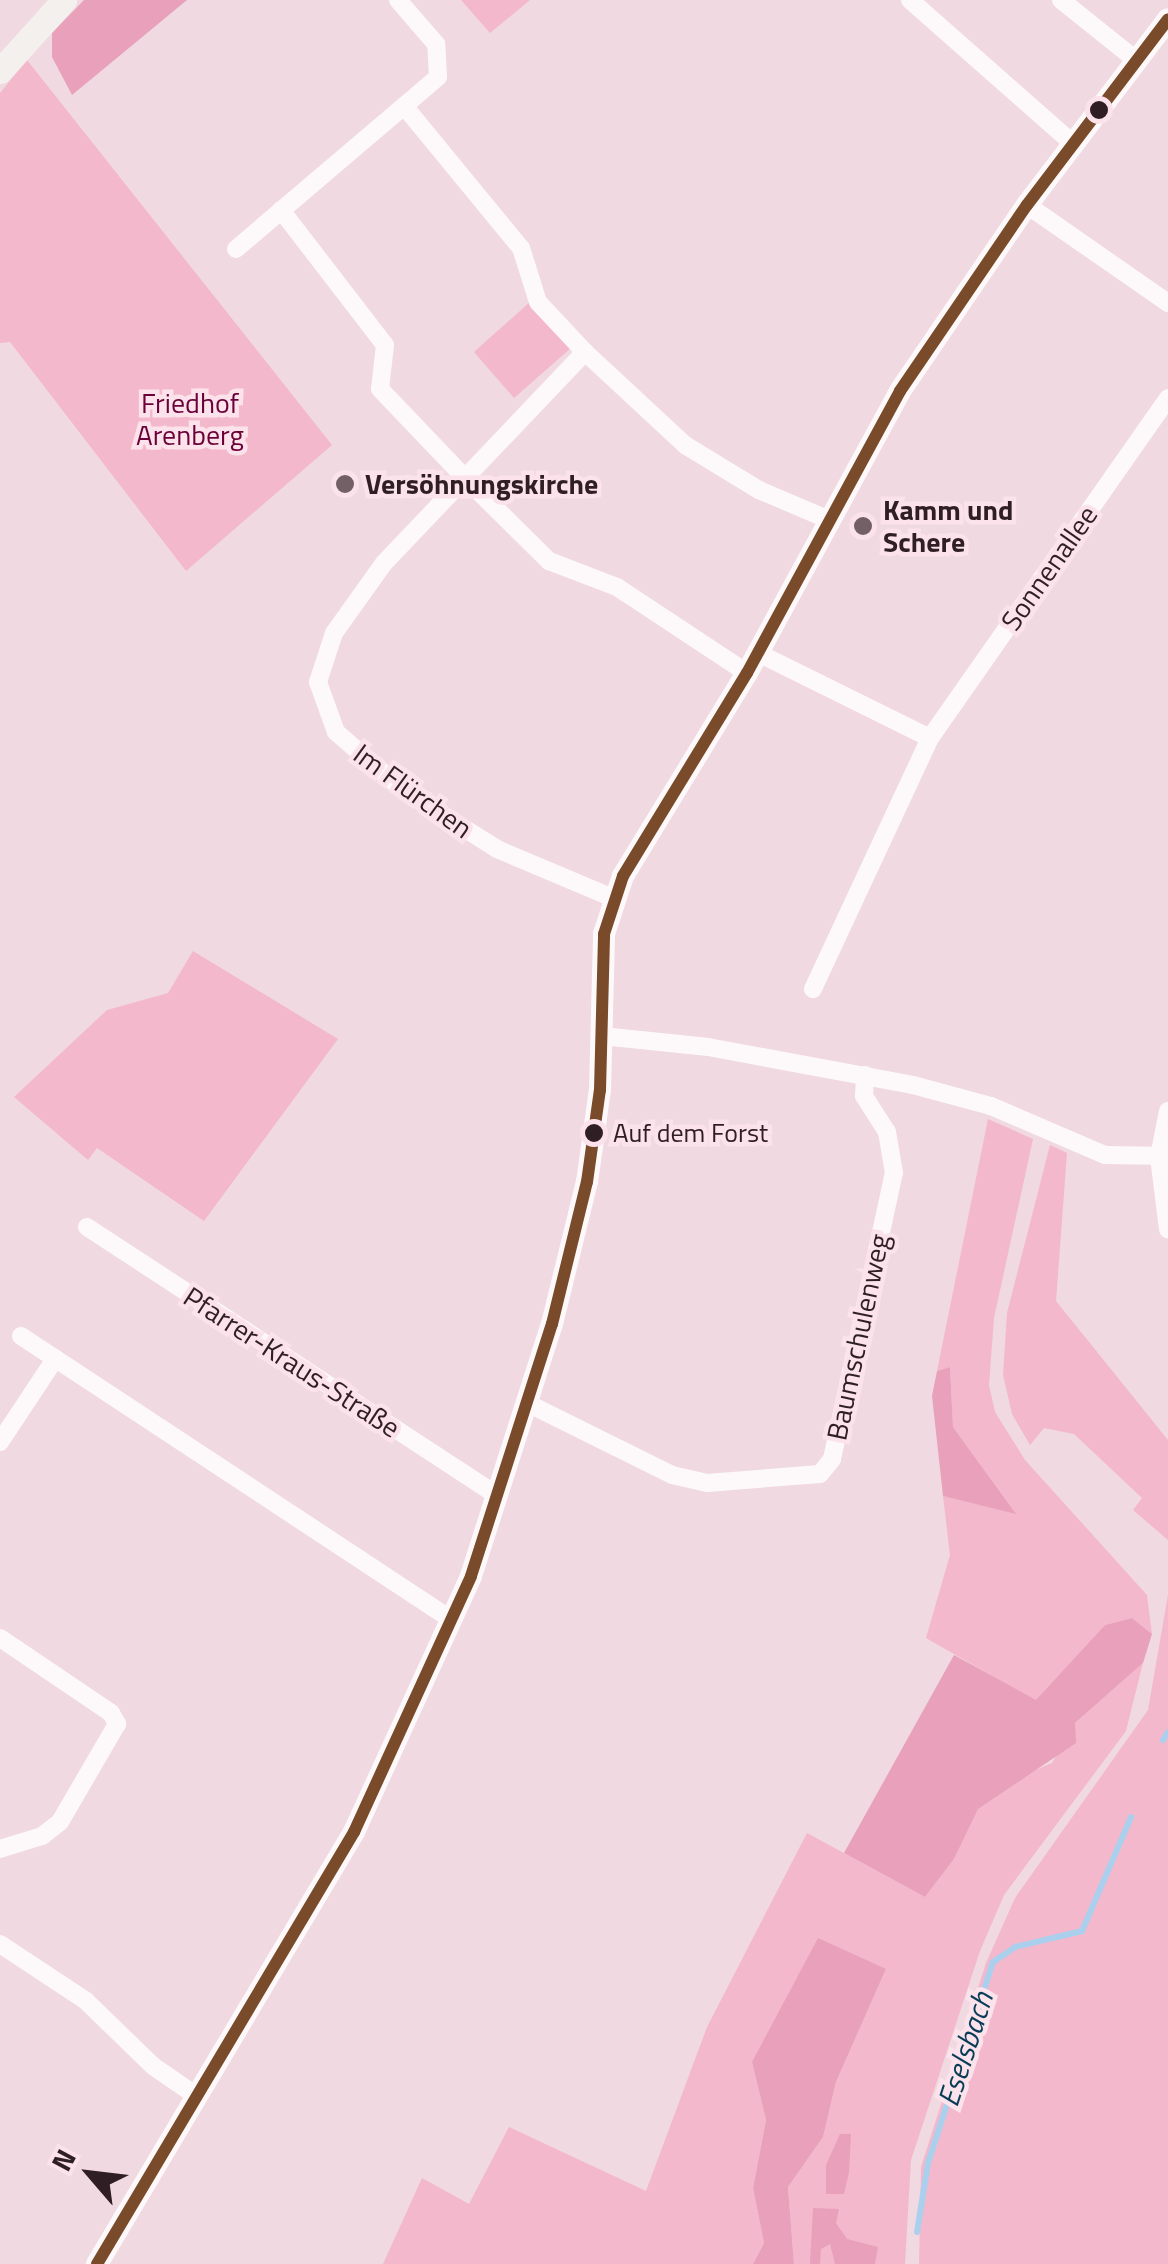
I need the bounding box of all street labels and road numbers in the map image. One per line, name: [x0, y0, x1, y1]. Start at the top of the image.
street label: Sonnenallee: [994, 499, 1104, 637]
street label: Im Flürchen: [347, 737, 479, 845]
street label: Baumschulenweg: [820, 1231, 896, 1443]
street label: Pfarrer-Kraus-Straße: [178, 1280, 406, 1444]

